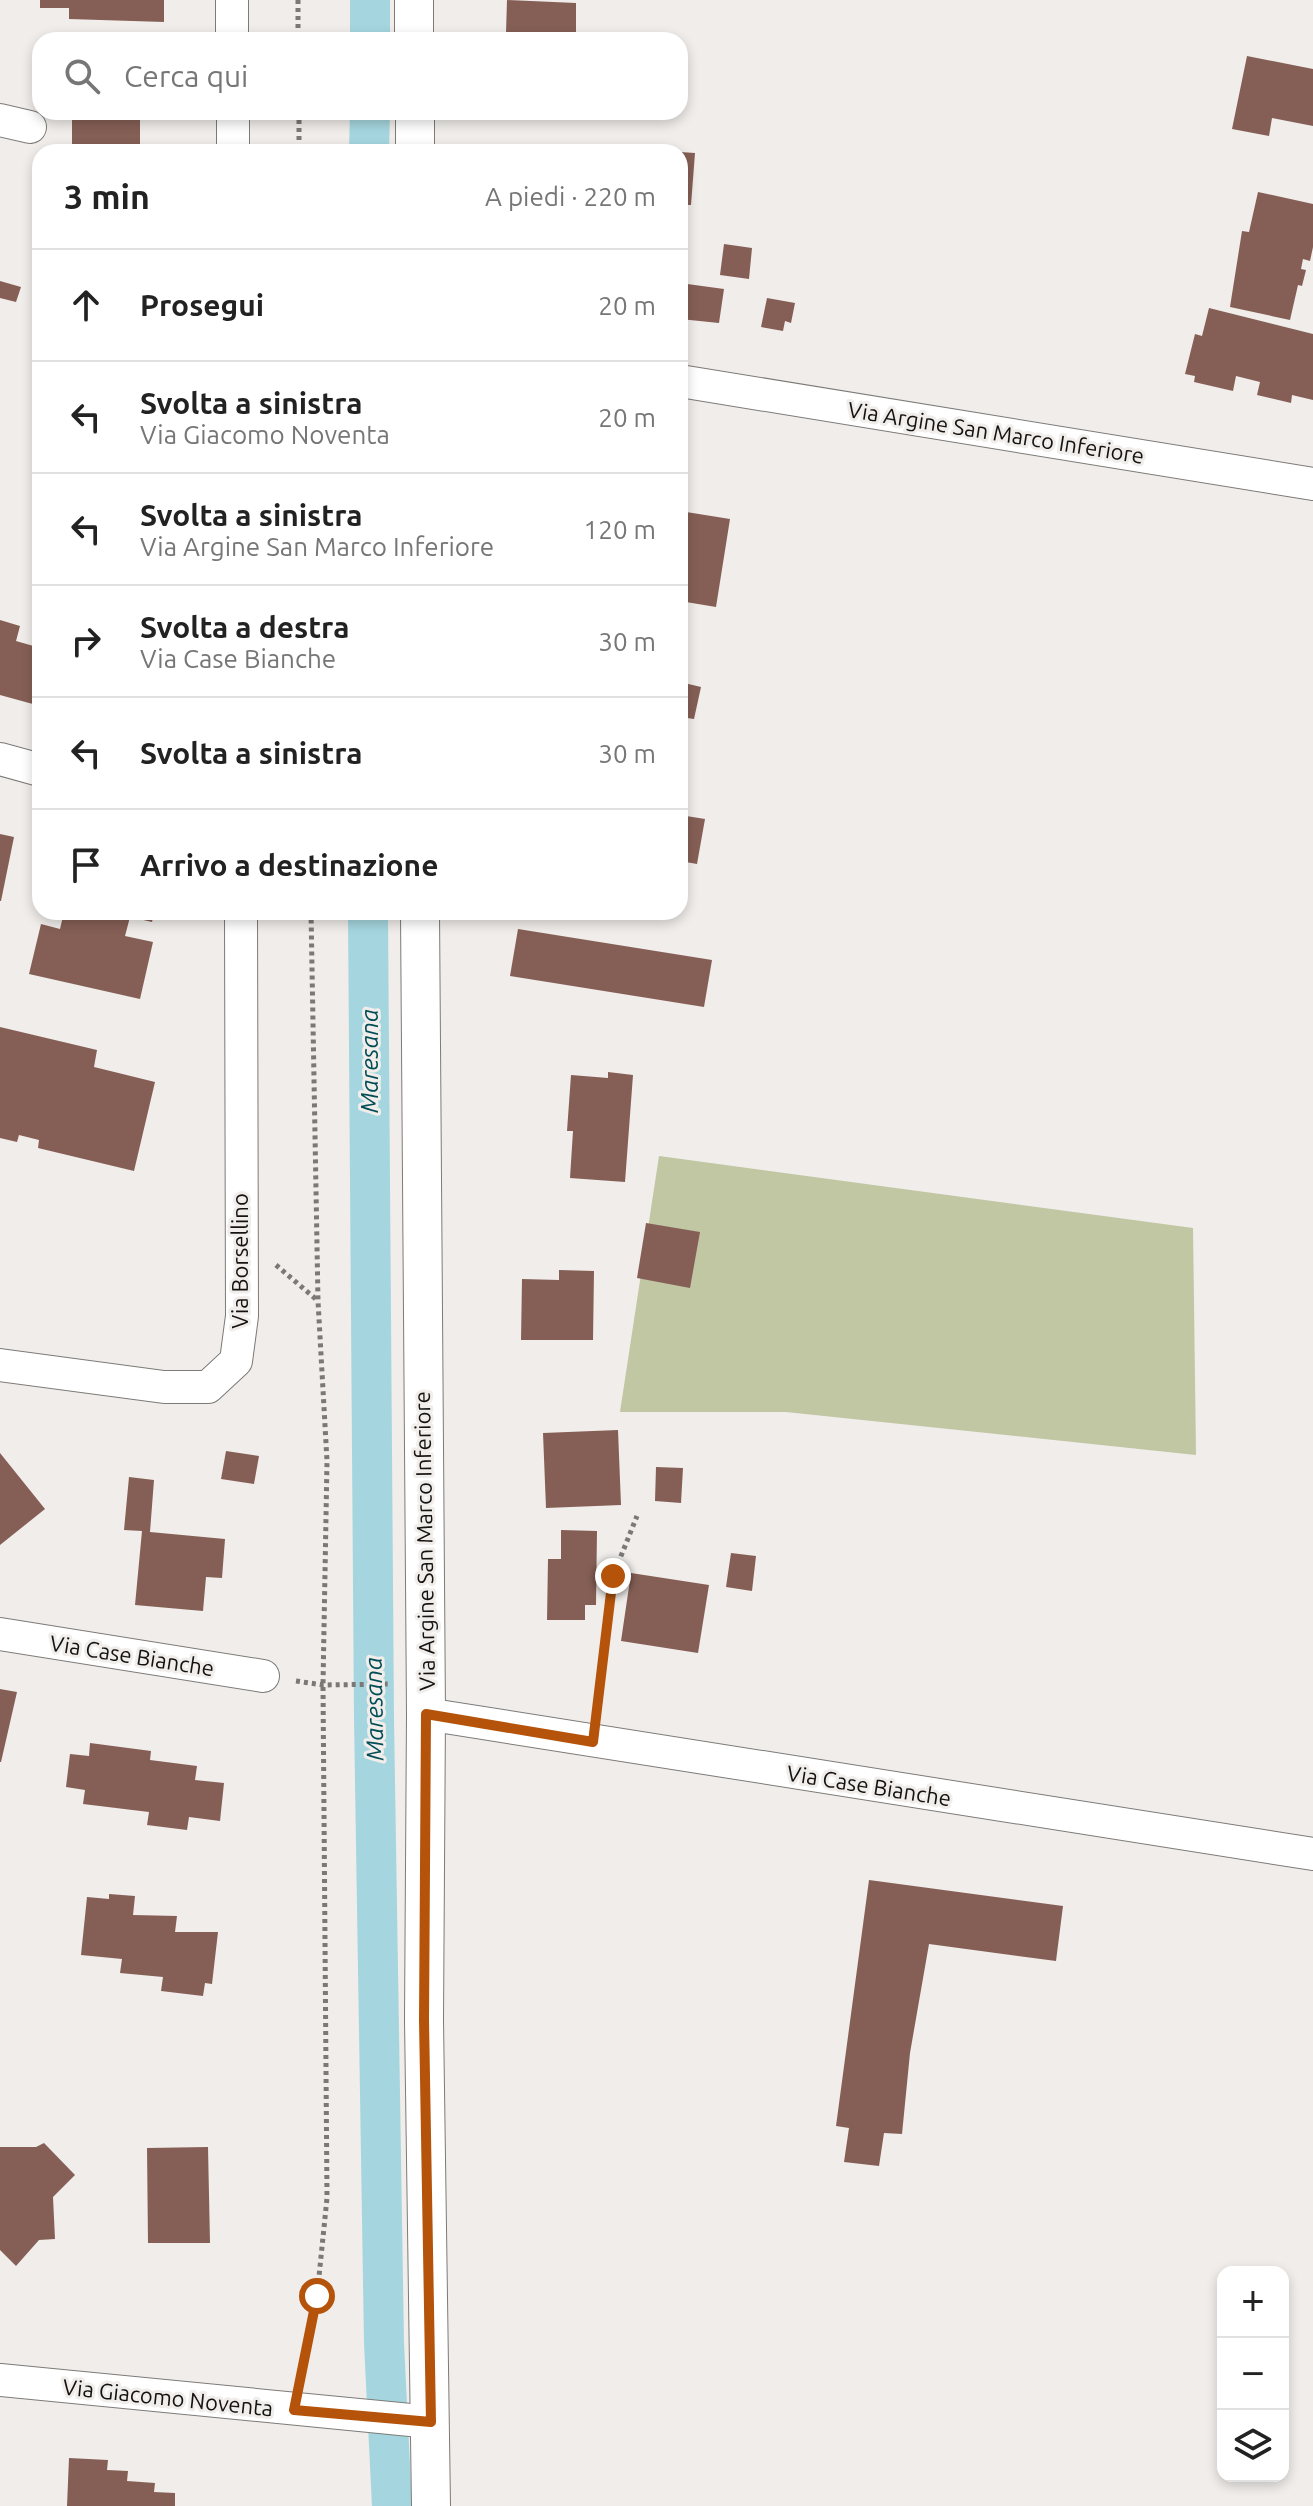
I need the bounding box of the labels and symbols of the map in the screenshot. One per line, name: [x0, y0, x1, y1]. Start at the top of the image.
street label: Via Argine San Marco Inferiore: [846, 396, 1146, 468]
water label: Maresana: [356, 1009, 383, 1113]
street label: Via Borsellino: [227, 1193, 252, 1329]
street label: Via Argine San Marco Inferiore: [409, 1391, 439, 1691]
route end: [595, 1558, 631, 1594]
street label: Via Case Bianche: [48, 1630, 216, 1680]
water label: Maresana: [360, 1657, 388, 1761]
street label: Via Case Bianche: [785, 1760, 953, 1810]
route start: [299, 2278, 335, 2314]
street label: Via Giacomo Noventa: [62, 2374, 274, 2420]

